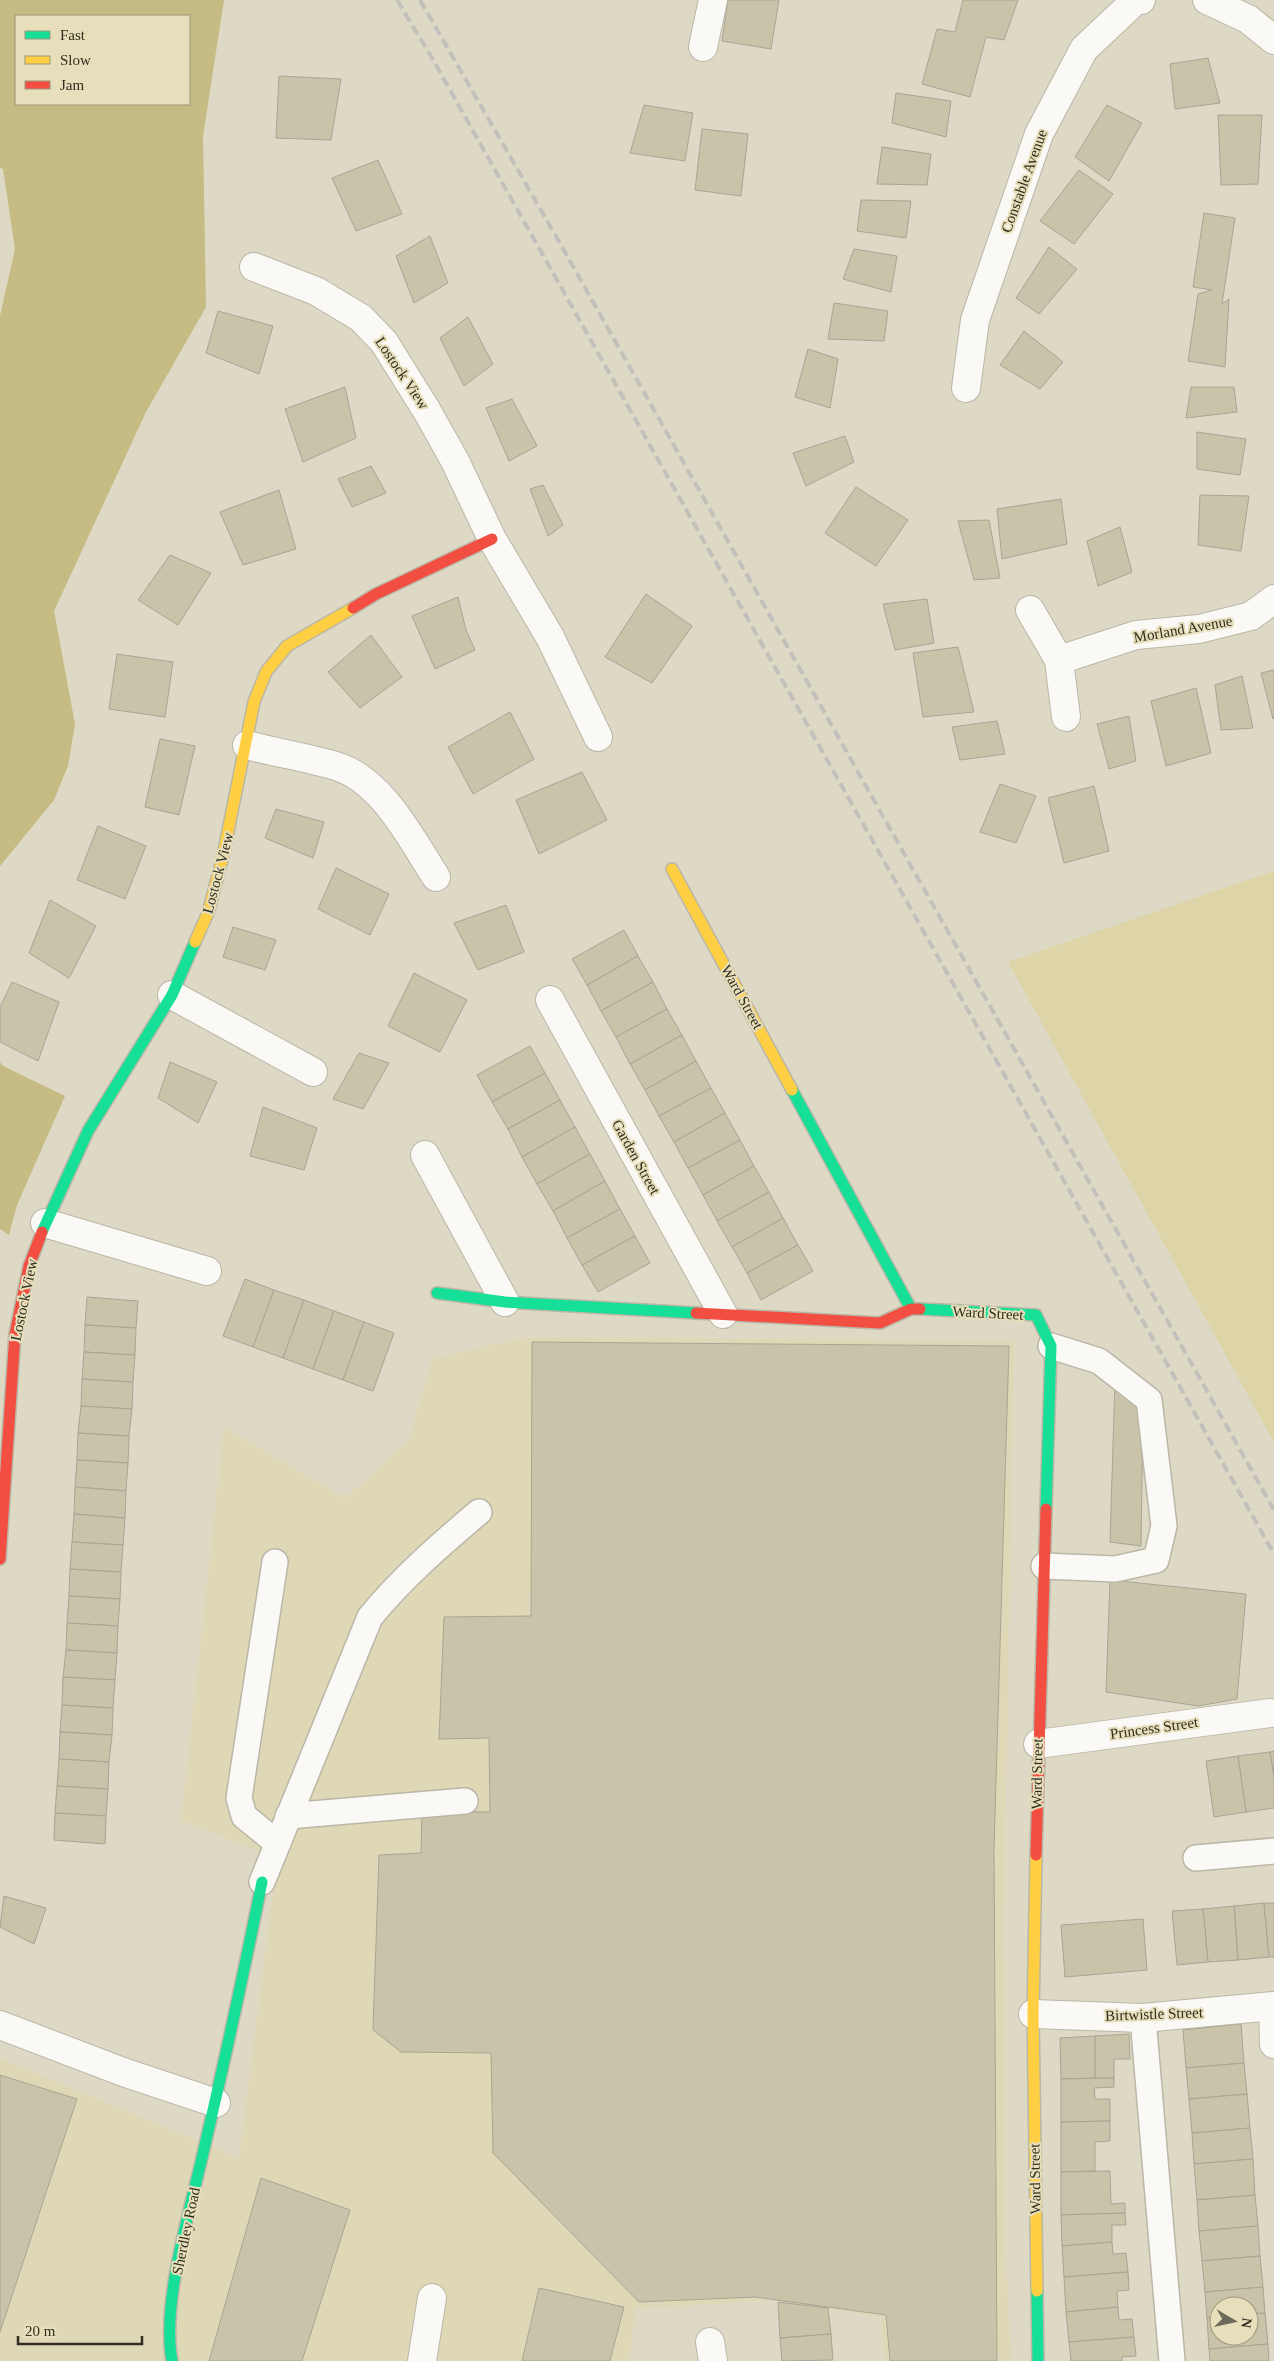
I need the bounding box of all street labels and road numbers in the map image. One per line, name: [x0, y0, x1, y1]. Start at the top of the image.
street label: Constable Avenue: [998, 127, 1050, 235]
street label: Lostock View: [372, 334, 432, 412]
street label: Morland Avenue: [1132, 612, 1234, 646]
street label: Lostock View: [199, 830, 237, 915]
street label: Ward Street: [718, 962, 767, 1033]
street label: Garden Street: [609, 1117, 663, 1198]
street label: Lostock View: [8, 1257, 41, 1342]
street label: Ward Street: [952, 1303, 1025, 1323]
street label: Princess Street: [1109, 1714, 1200, 1742]
street label: Ward Street: [1028, 1738, 1046, 1810]
street label: Birtwistle Street: [1105, 2004, 1204, 2024]
street label: Ward Street: [1026, 2143, 1044, 2215]
street label: Sherdley Road: [169, 2185, 203, 2276]

